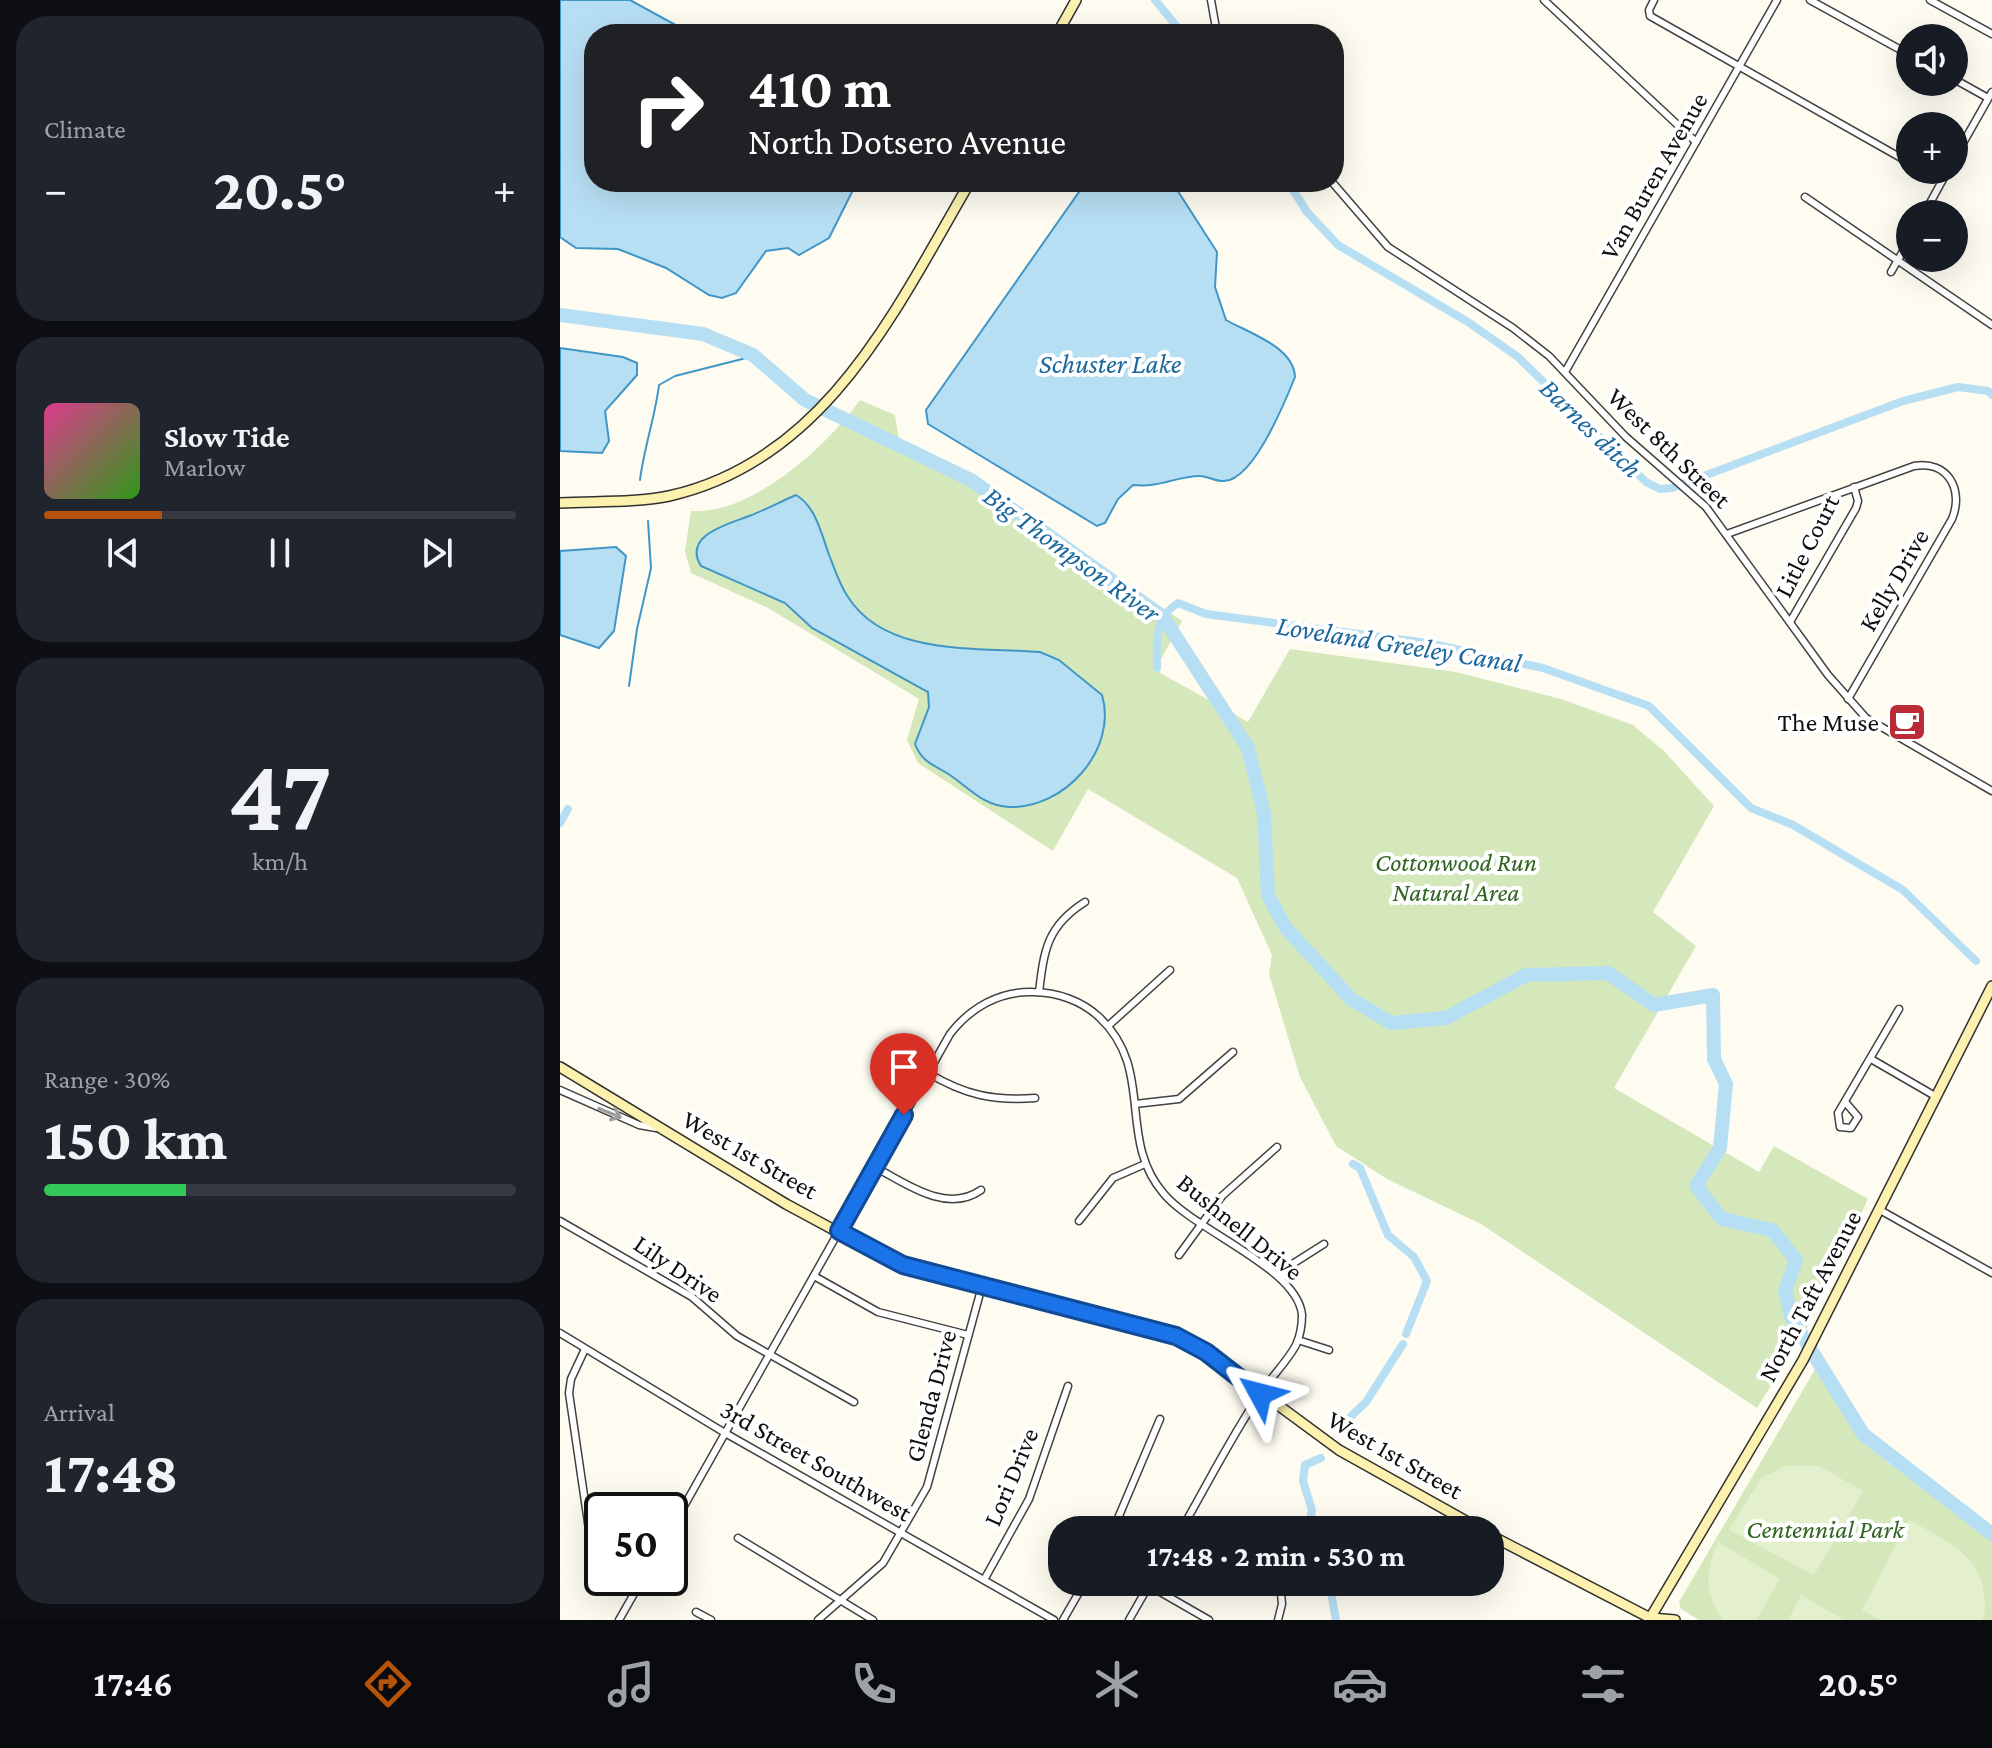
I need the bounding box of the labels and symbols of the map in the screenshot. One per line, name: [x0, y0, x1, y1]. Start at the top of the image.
street label: Van Buren Avenue: [1594, 87, 1714, 265]
water label: Schuster Lake: [1039, 348, 1182, 379]
water label: Barnes ditch: [1534, 372, 1648, 484]
street label: West 8th Street: [1601, 382, 1737, 514]
water label: Big Thompson River: [978, 480, 1167, 629]
street label: Litle Court: [1769, 490, 1845, 602]
street label: Kelly Drive: [1853, 524, 1935, 636]
water label: Loveland Greeley Canal: [1274, 609, 1525, 679]
cafe icon: The Muse: [1886, 701, 1928, 743]
place label: The Muse: [1778, 708, 1879, 737]
park label: Cottonwood Run Natural Area: [1375, 848, 1537, 907]
pin: [870, 1033, 938, 1115]
street label: West 1st Street: [677, 1105, 823, 1206]
one-way arrow: [597, 1107, 622, 1121]
street label: Bushnell Drive: [1172, 1168, 1308, 1286]
street label: North Taft Avenue: [1753, 1205, 1867, 1387]
street label: Lily Drive: [628, 1229, 728, 1309]
street label: Glenda Drive: [899, 1327, 963, 1465]
position arrow: [1218, 1352, 1302, 1436]
street label: 3rd Street Southwest: [715, 1394, 917, 1528]
street label: West 1st Street: [1322, 1405, 1468, 1506]
street label: Lori Drive: [977, 1424, 1045, 1530]
speed limit sign: 50: [584, 1492, 688, 1596]
park label: Centennial Park: [1746, 1515, 1905, 1544]

